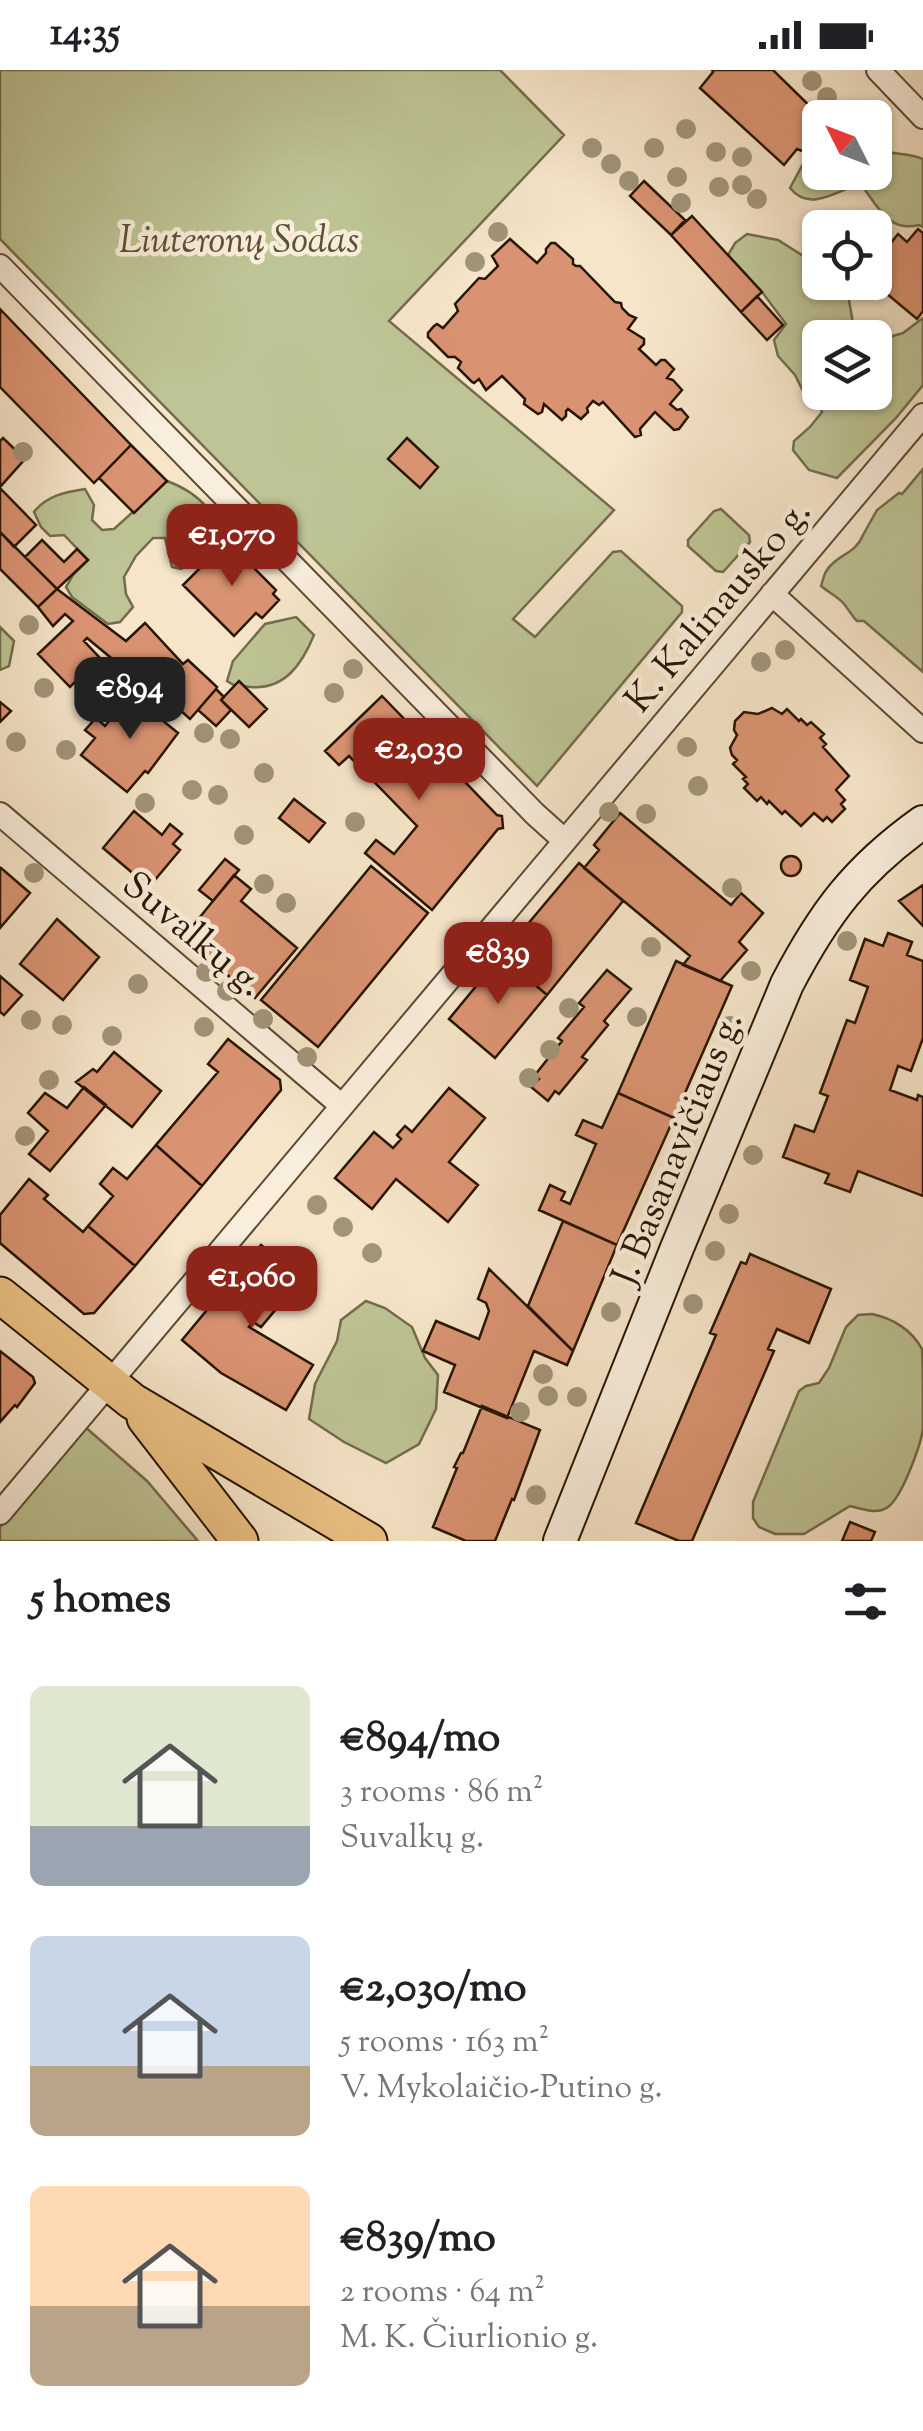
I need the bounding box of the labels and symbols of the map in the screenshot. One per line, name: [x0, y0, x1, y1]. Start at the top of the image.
north arrow: [802, 100, 892, 190]
park label: Liuteronų Sodas: [119, 216, 359, 270]
street label: K. Kalinausko g.: [614, 489, 826, 726]
pin: €1,070: [151, 504, 313, 589]
pin: €894: [71, 657, 189, 742]
pin: €2,030: [338, 718, 500, 803]
street label: Suvalkų g.: [109, 860, 274, 1012]
pin: €839: [439, 922, 557, 1007]
street label: J. Basanavičiaus g.: [600, 1005, 759, 1296]
pin: €1,060: [171, 1246, 333, 1331]

